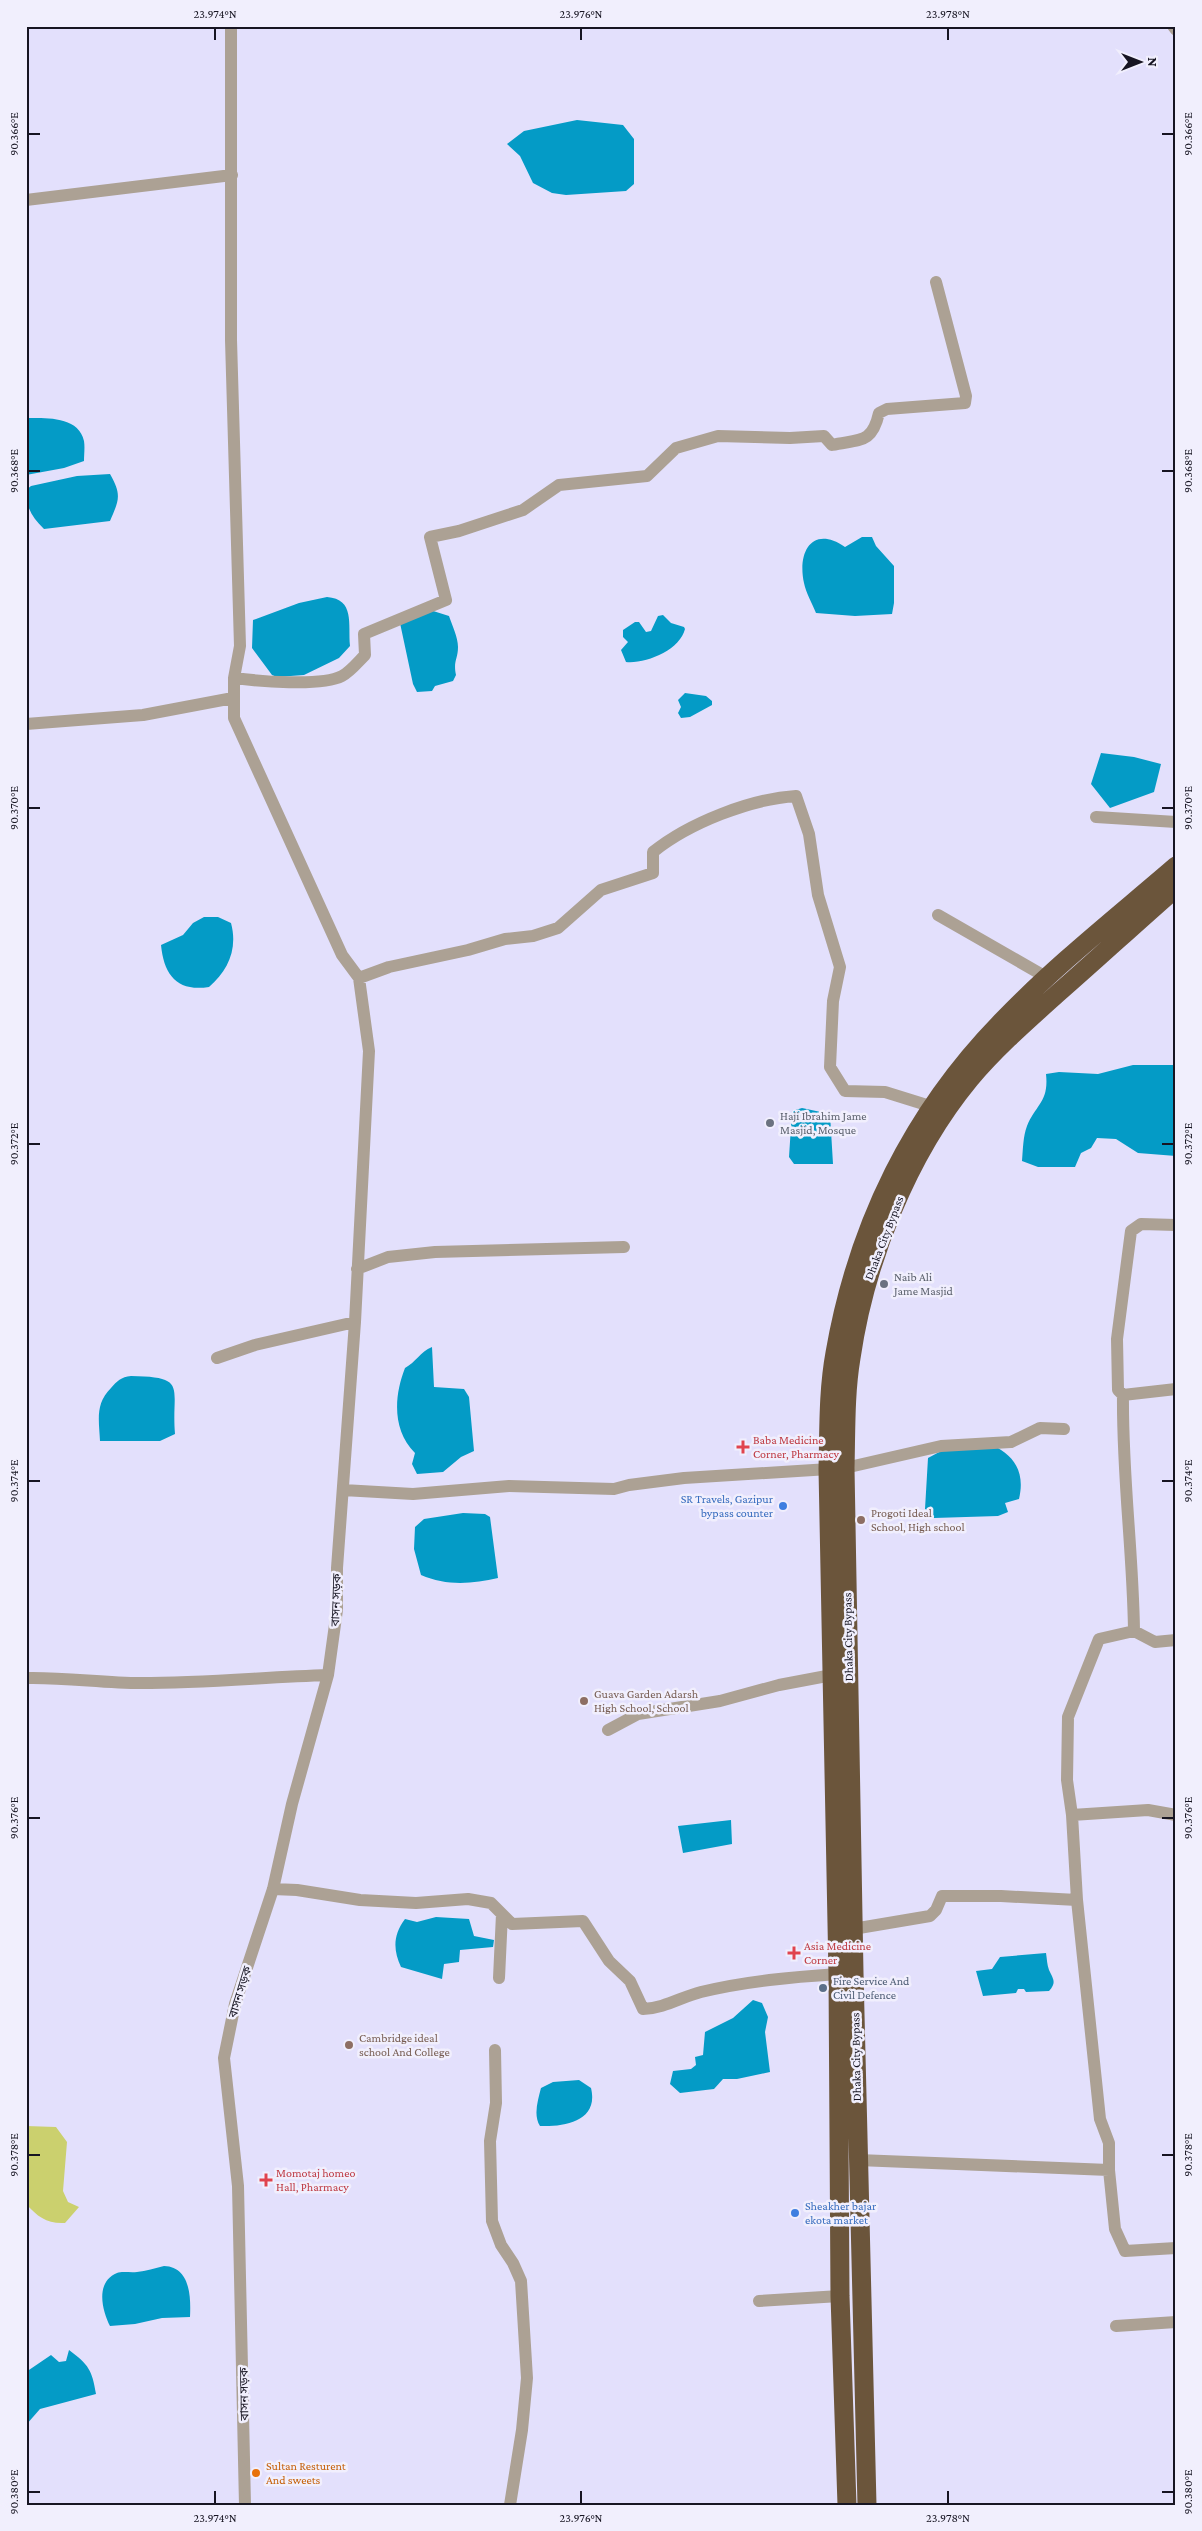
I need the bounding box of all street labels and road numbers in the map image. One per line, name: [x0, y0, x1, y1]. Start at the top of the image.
street label: Dhaka City Bypass: [862, 1194, 907, 1282]
street label: বাসন সড়ক: [328, 1573, 344, 1628]
street label: Dhaka City Bypass: [840, 1592, 856, 1681]
street label: বাসন সড়ক: [225, 1964, 255, 2020]
street label: Dhaka City Bypass: [848, 2012, 864, 2101]
street label: বাসন সড়ক: [237, 2367, 251, 2422]

